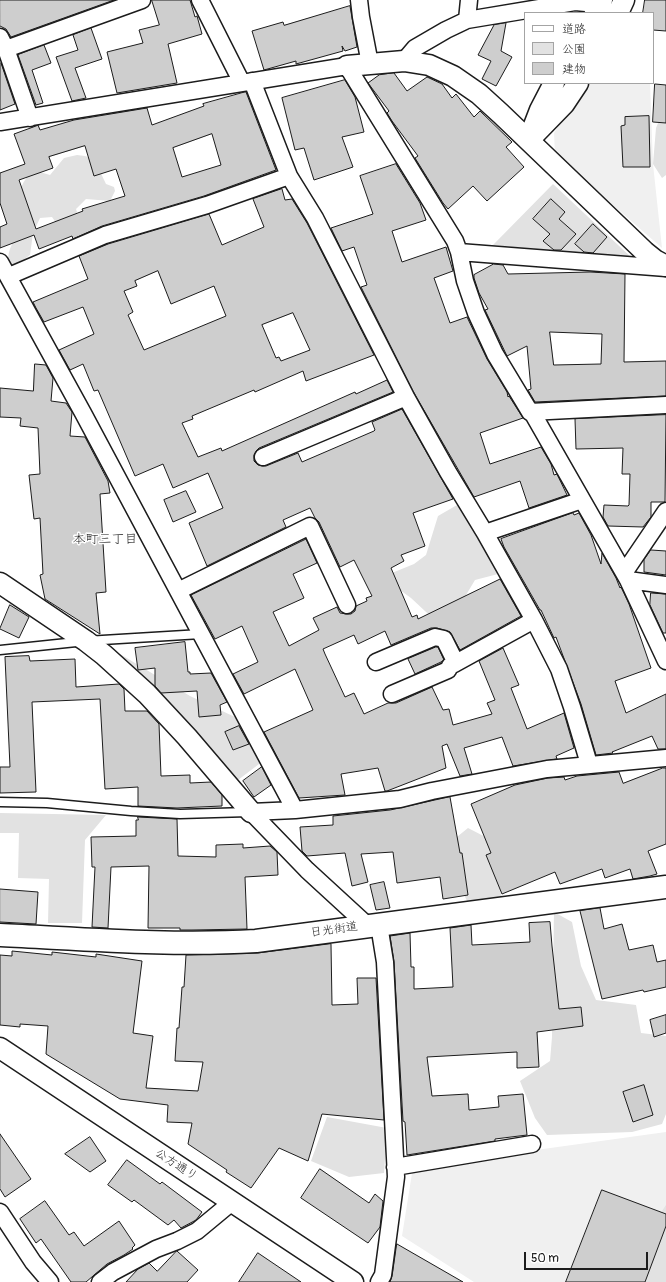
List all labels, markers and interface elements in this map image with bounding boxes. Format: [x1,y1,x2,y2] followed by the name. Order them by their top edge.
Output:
[524,12,654,84] legend
[562,22,586,37] text: 道路
[562,42,586,57] text: 公園
[562,62,586,77] text: 建物
[73,532,137,548] district label: 本町三丁目
[309,920,359,940] street label: 日光街道
[152,1146,200,1184] street label: 公方通り
[526,1244,650,1270] scale bar
[531,1251,559,1266] text: 50 m

